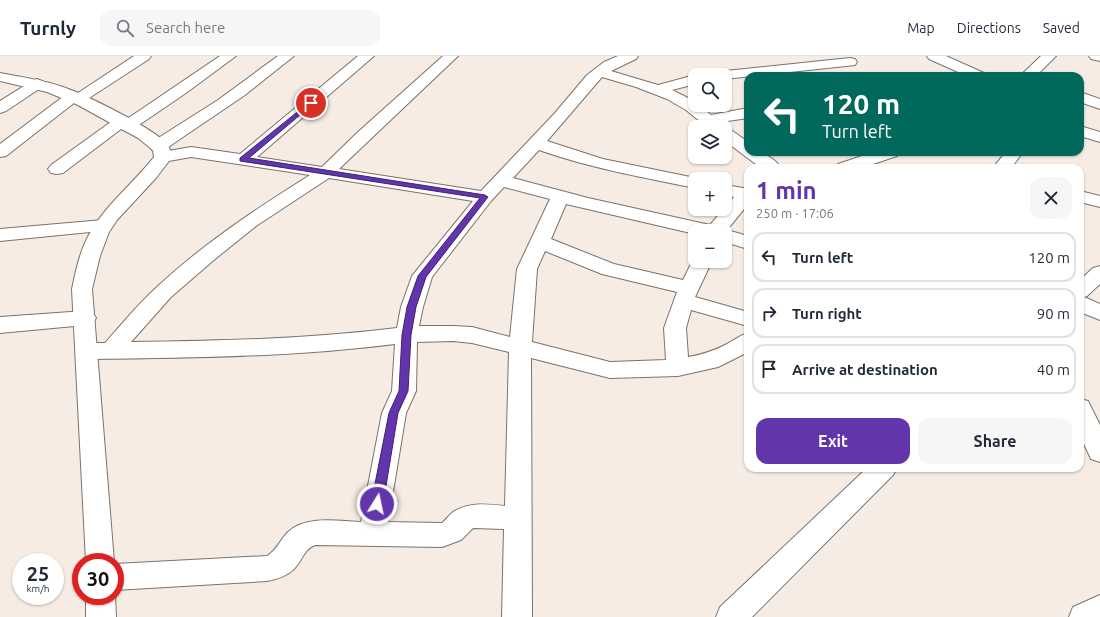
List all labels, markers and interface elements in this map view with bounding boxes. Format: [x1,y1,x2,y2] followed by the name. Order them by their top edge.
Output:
[100,10,380,46] search box
[20,17,76,39] text: Turnly
[114,17,136,39] icon: search
[146,19,225,36] text: Search here
[907,20,935,36] text: Map
[957,20,1021,36] text: Directions
[1043,20,1080,36] text: Saved
[688,68,732,268] map controls
[688,68,732,112] button: search
[294,86,328,120] pin
[756,88,808,140] icon: left
[822,88,900,119] text: 120 m
[300,92,322,114] icon: arrive
[688,120,732,164] button: layers
[822,121,892,141] text: Turn left
[688,172,732,216] button: +
[756,177,817,204] text: 1 min
[1030,177,1072,219] button: close
[756,206,834,220] text: 250 m · 17:06
[688,224,732,268] button: −
[758,246,780,268] icon: left
[792,249,853,266] text: Turn left
[1028,249,1070,266] text: 120 m
[758,302,780,324] icon: right
[792,305,862,322] text: Turn right
[1037,305,1070,322] text: 90 m
[758,358,780,380] icon: arrive
[792,361,938,378] text: Arrive at destination
[1037,361,1070,378] text: 40 m
[756,418,910,464] button: Exit
[918,418,1072,464] button: Share
[356,483,398,525] position arrow
[72,553,124,605] speed limit sign: 30
[27,562,49,585] text: 25
[26,583,50,594] text: km/h

